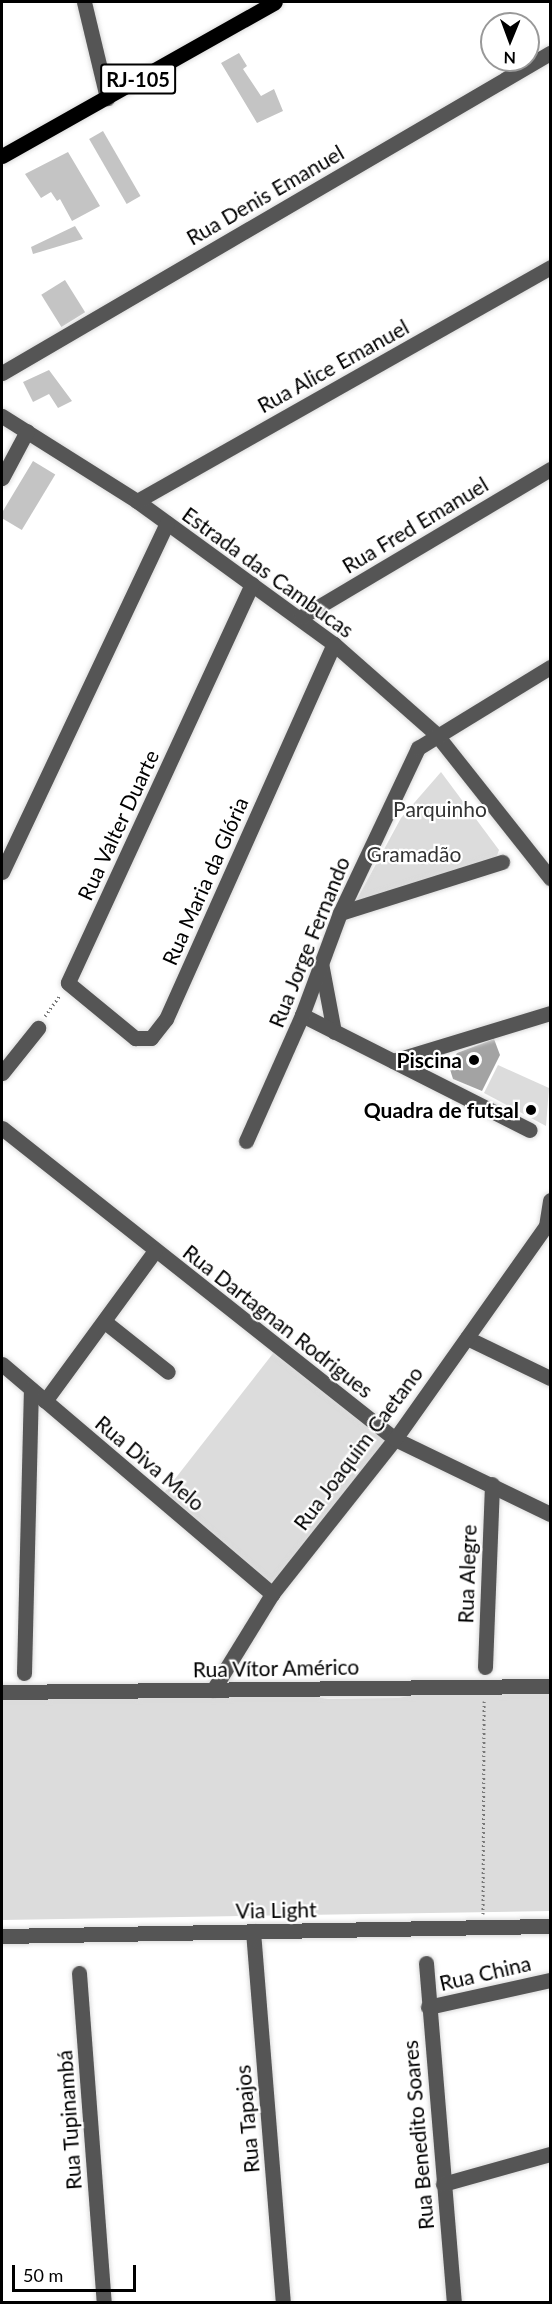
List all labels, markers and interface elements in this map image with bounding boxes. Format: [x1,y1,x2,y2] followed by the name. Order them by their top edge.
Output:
[480,12,540,72] north arrow
[503,49,516,68] text: N
[99,62,177,96] road number: RJ-105
[182,140,348,250] street label: Rua Denis Emanuel
[253,314,413,418] street label: Rua Alice Emanuel
[338,472,492,578] street label: Rua Fred Emanuel
[177,501,359,643] street label: Estrada das Cambucas
[72,745,164,905] street label: Rua Valter Duarte
[157,793,253,969] street label: Rua Maria da Glória
[393,796,487,822] park label: Parquinho
[367,841,461,867] park label: Gramadão
[263,853,355,1031] street label: Rua Jorge Fernando
[397,1047,462,1073] place label: Piscina
[467,1053,481,1067] marker: Piscina
[364,1097,519,1123] place label: Quadra de futsal
[524,1103,538,1117] marker: Quadra de futsal
[178,1239,378,1403] street label: Rua Dartagnan Rodrigues
[288,1361,428,1535] street label: Rua Joaquim Caetano
[90,1410,210,1516] street label: Rua Diva Melo
[453,1524,481,1624] street label: Rua Alegre
[192,1654,360,1682] street label: Rua Vítor Américo
[235,1897,317,1923] street label: Via Light
[437,1950,533,1996] street label: Rua China
[397,2039,439,2231] street label: Rua Benedito Soares
[52,2049,86,2191] street label: Rua Tupinambá
[230,2064,264,2174] street label: Rua Tapajos
[15,2253,140,2291] scale bar
[23,2264,63,2286] text: 50 m

